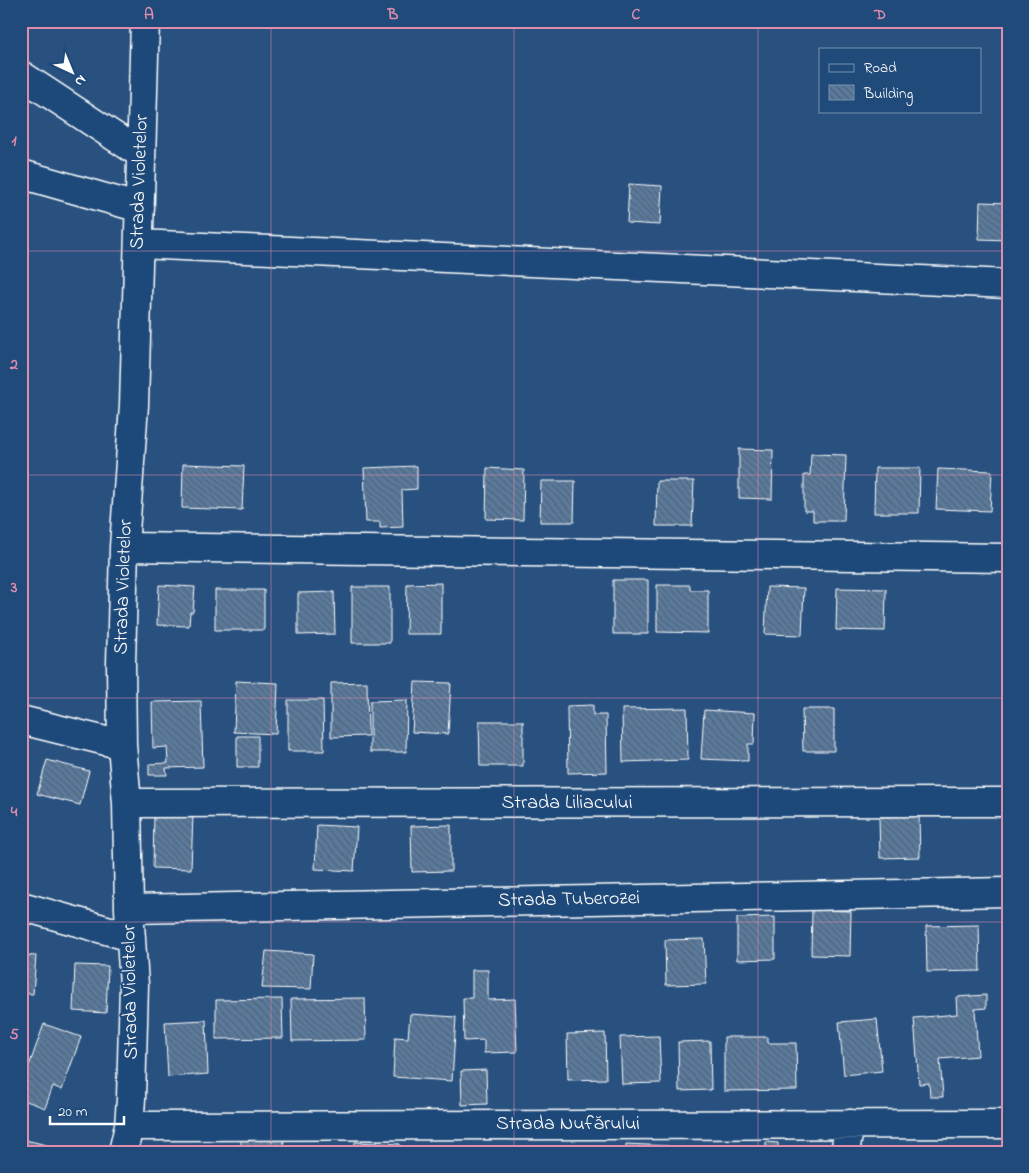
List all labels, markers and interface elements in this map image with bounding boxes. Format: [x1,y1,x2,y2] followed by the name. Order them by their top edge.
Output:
[144,3,154,27] text: A
[387,3,399,27] text: B
[632,3,641,27] text: C
[873,3,886,27] text: D
[48,48,98,98] north arrow
[819,48,982,112] legend
[864,57,897,79] text: Road
[69,69,91,91] text: N
[863,83,913,106] text: Building
[123,113,157,250] street label: Strada Violetelor
[11,129,17,153] text: 1
[9,353,18,377] text: 2
[107,518,141,655] street label: Strada Violetelor
[10,576,18,600] text: 3
[502,789,632,818] street label: Strada Liliacului
[10,800,18,824] text: 4
[498,884,640,916] street label: Strada Tuberozei
[115,923,147,1060] street label: Strada Violetelor
[9,1023,19,1047] text: 5
[50,1093,124,1125] scale bar
[58,1101,88,1123] text: 20 m
[496,1110,640,1139] street label: Strada Nufărului

